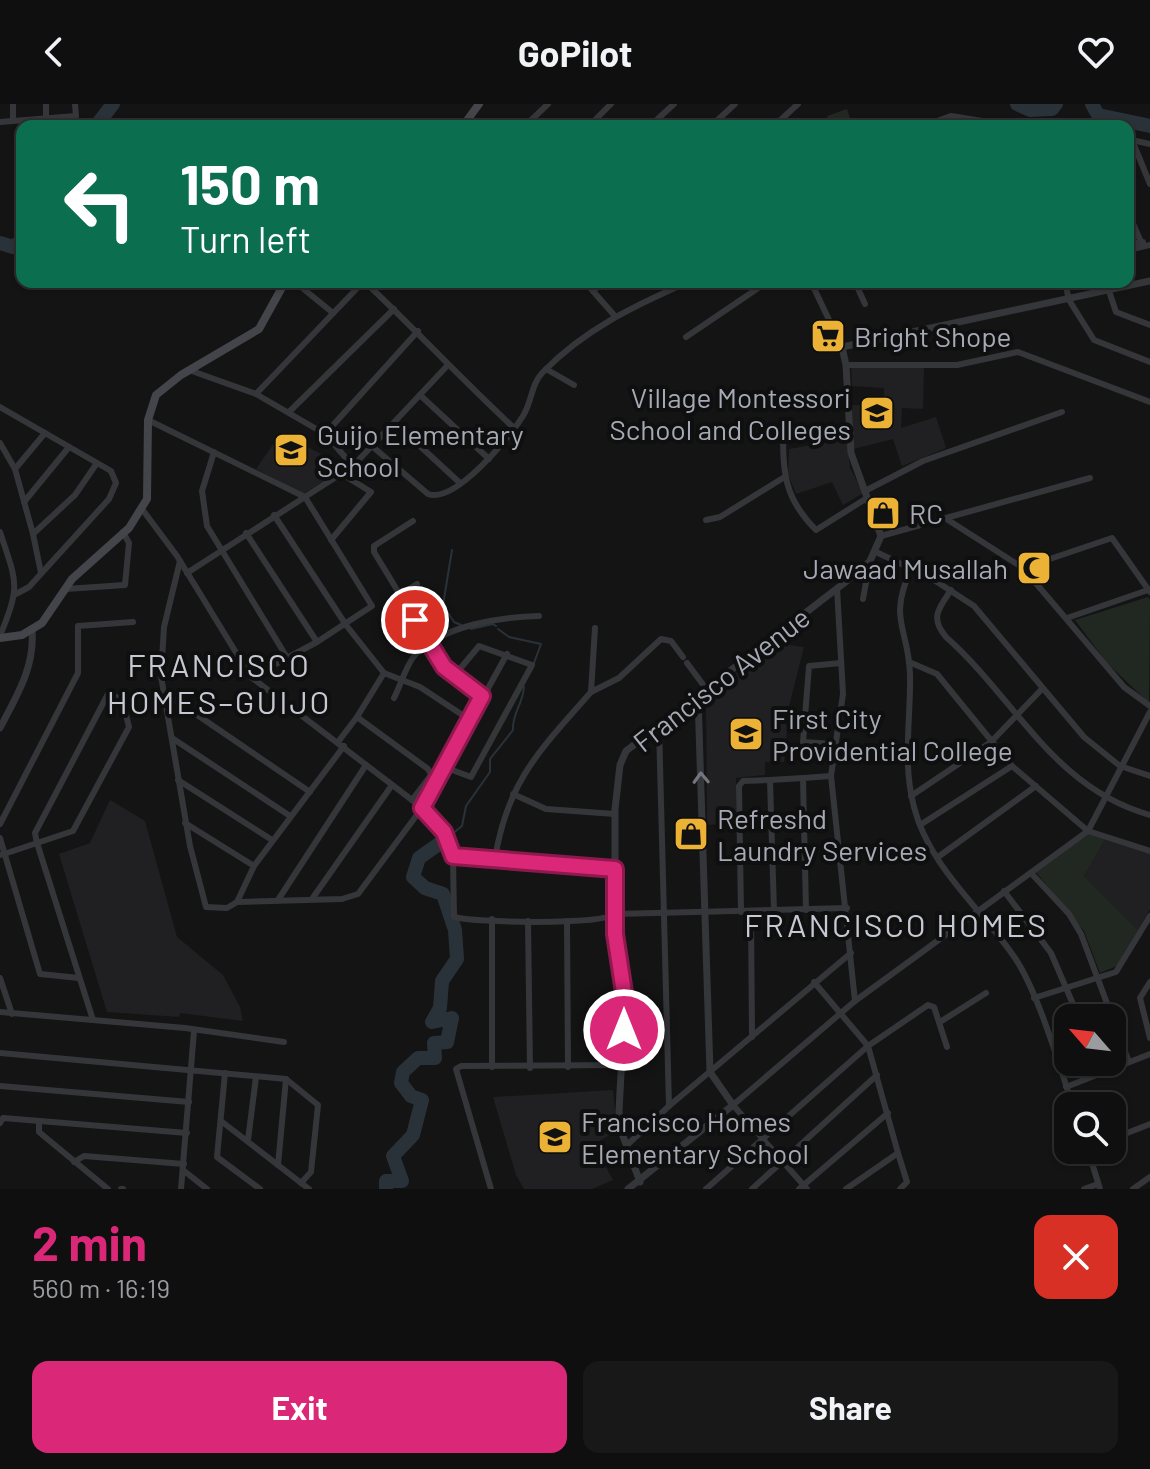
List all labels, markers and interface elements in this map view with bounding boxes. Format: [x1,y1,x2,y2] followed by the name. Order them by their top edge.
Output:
[32,30,76,74] icon: back
[1074,30,1118,74] icon: heart
[518,31,632,74] text: GoPilot
[180,149,320,216] text: 150 m
[48,152,152,256] icon: left
[180,217,311,260] text: Turn left
[809,317,847,355] supermarket icon: Bright Shope
[854,319,1011,353] place label: Bright Shope
[609,380,851,446] place label: Village Montessori School and Colleges
[858,394,896,432] school or university icon: Village Montessori School and Colleges
[317,417,524,483] place label: Guijo Elementary School
[272,431,310,469] school or university icon: Guijo Elementary School
[864,494,902,532] shop icon: RC
[909,496,943,530] place label: RC
[1015,549,1053,587] mosque icon: Jawaad Musallah
[803,551,1008,585] place label: Jawaad Musallah
[381,586,449,654] pin
[393,598,437,642] icon: arrive
[626,600,816,758] street label: Francisco Avenue
[107,645,331,720] district label: FRANCISCO HOMES–GUIJO
[772,701,1013,767] place label: First City Providential College
[727,715,765,753] school or university icon: First City Providential College
[692,771,709,784] one-way arrow
[717,801,927,867] place label: Refreshd Laundry Services
[672,815,710,853] shop icon: Refreshd Laundry Services
[744,905,1048,943] district label: FRANCISCO HOMES
[582,988,666,1072] position arrow
[1054,1004,1126,1076] north arrow
[1054,1004,1126,1164] map controls
[1054,1092,1126,1164] button: search
[581,1104,809,1170] place label: Francisco Homes Elementary School
[536,1118,574,1156] school or university icon: Francisco Homes Elementary School
[32,1213,147,1271] text: 2 min
[1034,1215,1118,1299] button: close
[32,1272,170,1303] text: 560 m · 16:19
[32,1361,567,1453] button: Exit
[583,1361,1118,1453] button: Share

